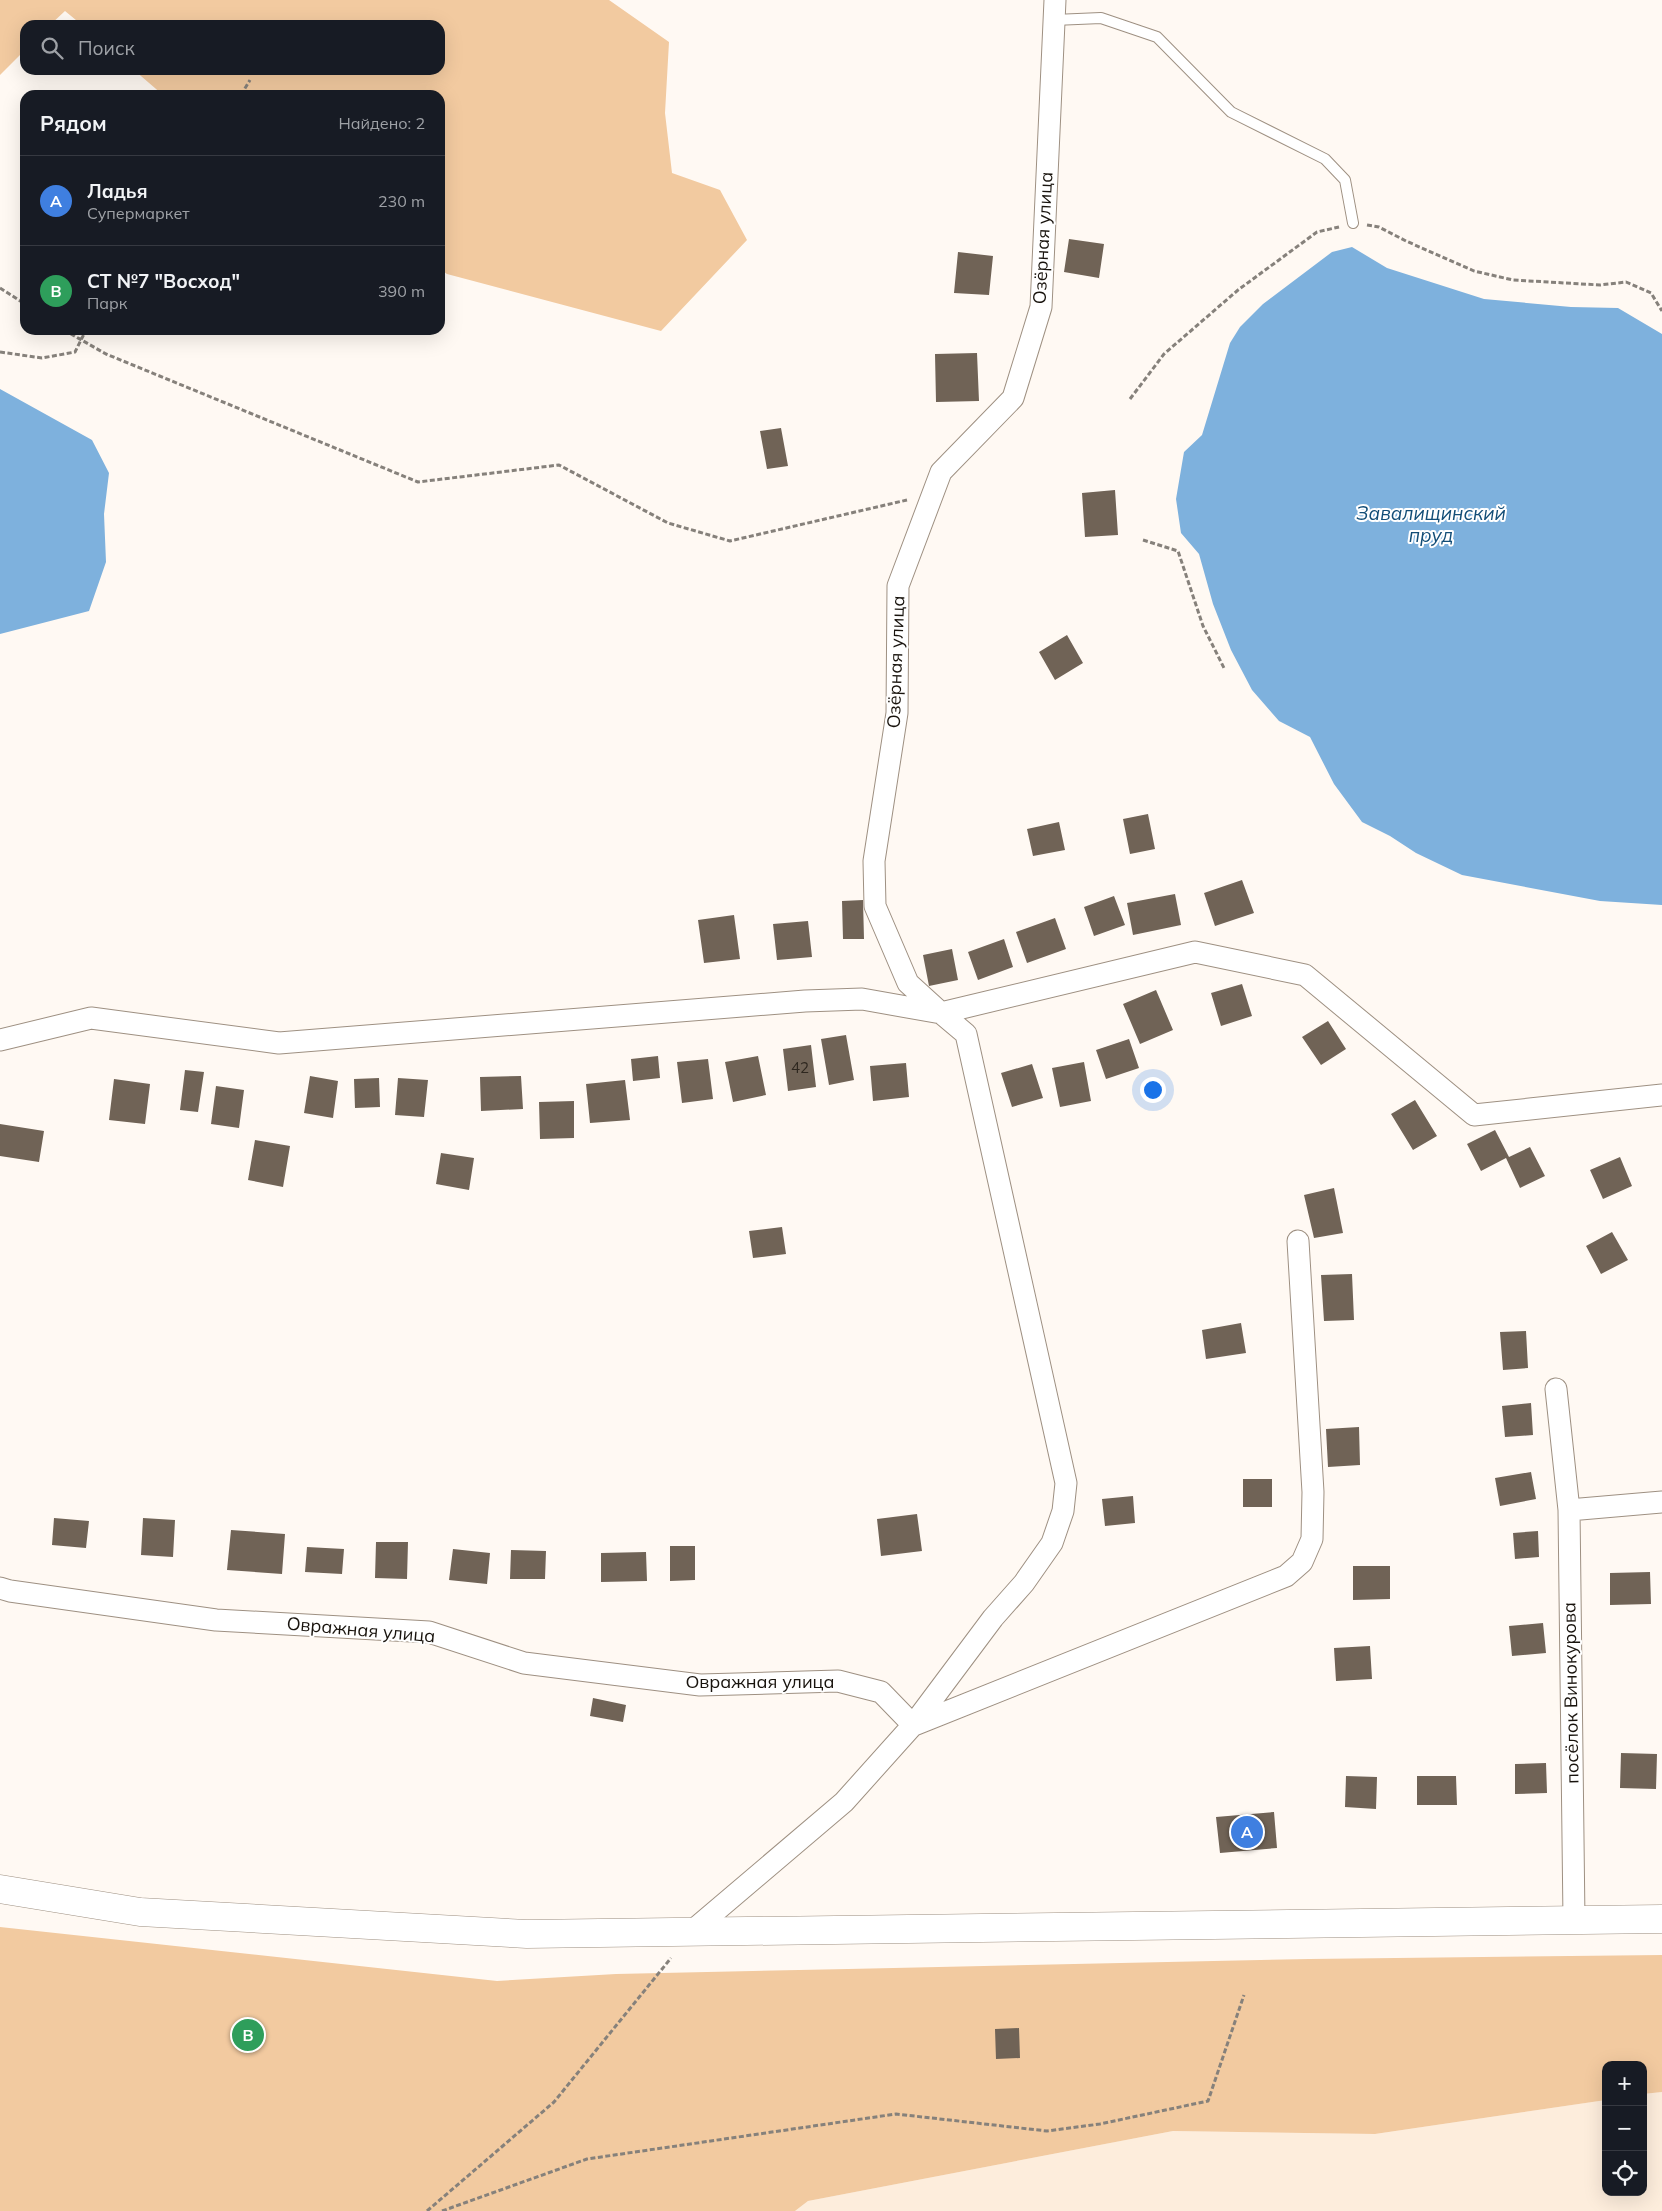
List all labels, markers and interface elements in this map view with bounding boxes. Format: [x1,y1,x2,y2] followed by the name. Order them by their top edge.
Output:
[20,20,445,75] search box
[38,34,66,62] icon: search
[78,36,135,60] text: Поиск
[40,110,107,136] text: Рядом
[339,113,425,133] text: Найдено: 2
[1028,171,1057,305] street label: Озёрная улица
[87,179,147,203] text: Ладья
[50,191,62,211] text: A
[378,191,425,211] text: 230 m
[87,203,190,223] text: Супермаркет
[87,269,240,293] text: СТ №7 "Восход"
[50,281,62,301] text: B
[378,281,425,301] text: 390 m
[87,293,127,313] text: Парк
[1356,501,1506,547] water label: Завалищинский пруд
[882,595,909,729] street label: Озёрная улица
[791,1058,809,1077] house number: 42
[1140,1077,1166,1103] your location
[1557,1602,1584,1784] street label: посёлок Винокурова
[286,1612,436,1647] street label: Овражная улица
[685,1670,835,1693] street label: Овражная улица
[1231,1813,1263,1851] pin: A
[232,2016,264,2054] pin: B
[1602,2061,1647,2196] map controls
[1602,2061,1647,2106] button: +
[1602,2106,1647,2151] button: −
[1602,2151,1647,2196] button: locate

